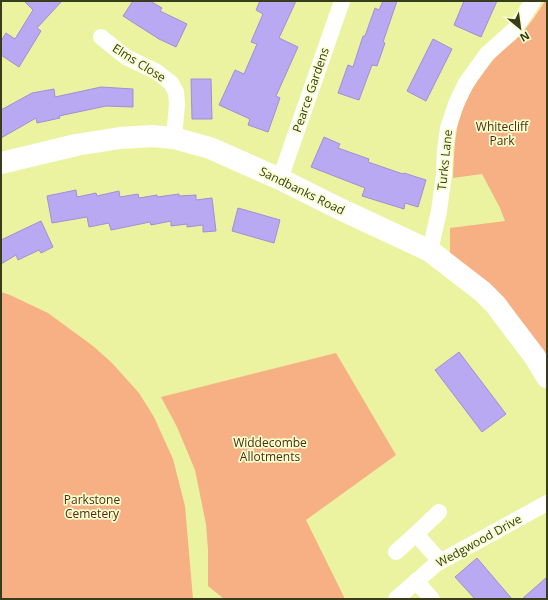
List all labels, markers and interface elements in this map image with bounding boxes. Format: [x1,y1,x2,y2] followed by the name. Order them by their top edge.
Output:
[500,8,540,48] north arrow
[518,28,533,46] text: N
[109,39,169,86] street label: Elms Close
[288,45,333,134] street label: Pearce Gardens
[476,118,529,149] park label: Whitecliff Park
[433,128,456,191] street label: Turks Lane
[257,163,348,219] street label: Sandbanks Road
[233,434,307,465] park label: Widdecombe Allotments
[64,491,120,522] park label: Parkstone Cemetery
[433,510,525,571] street label: Wedgwood Drive

